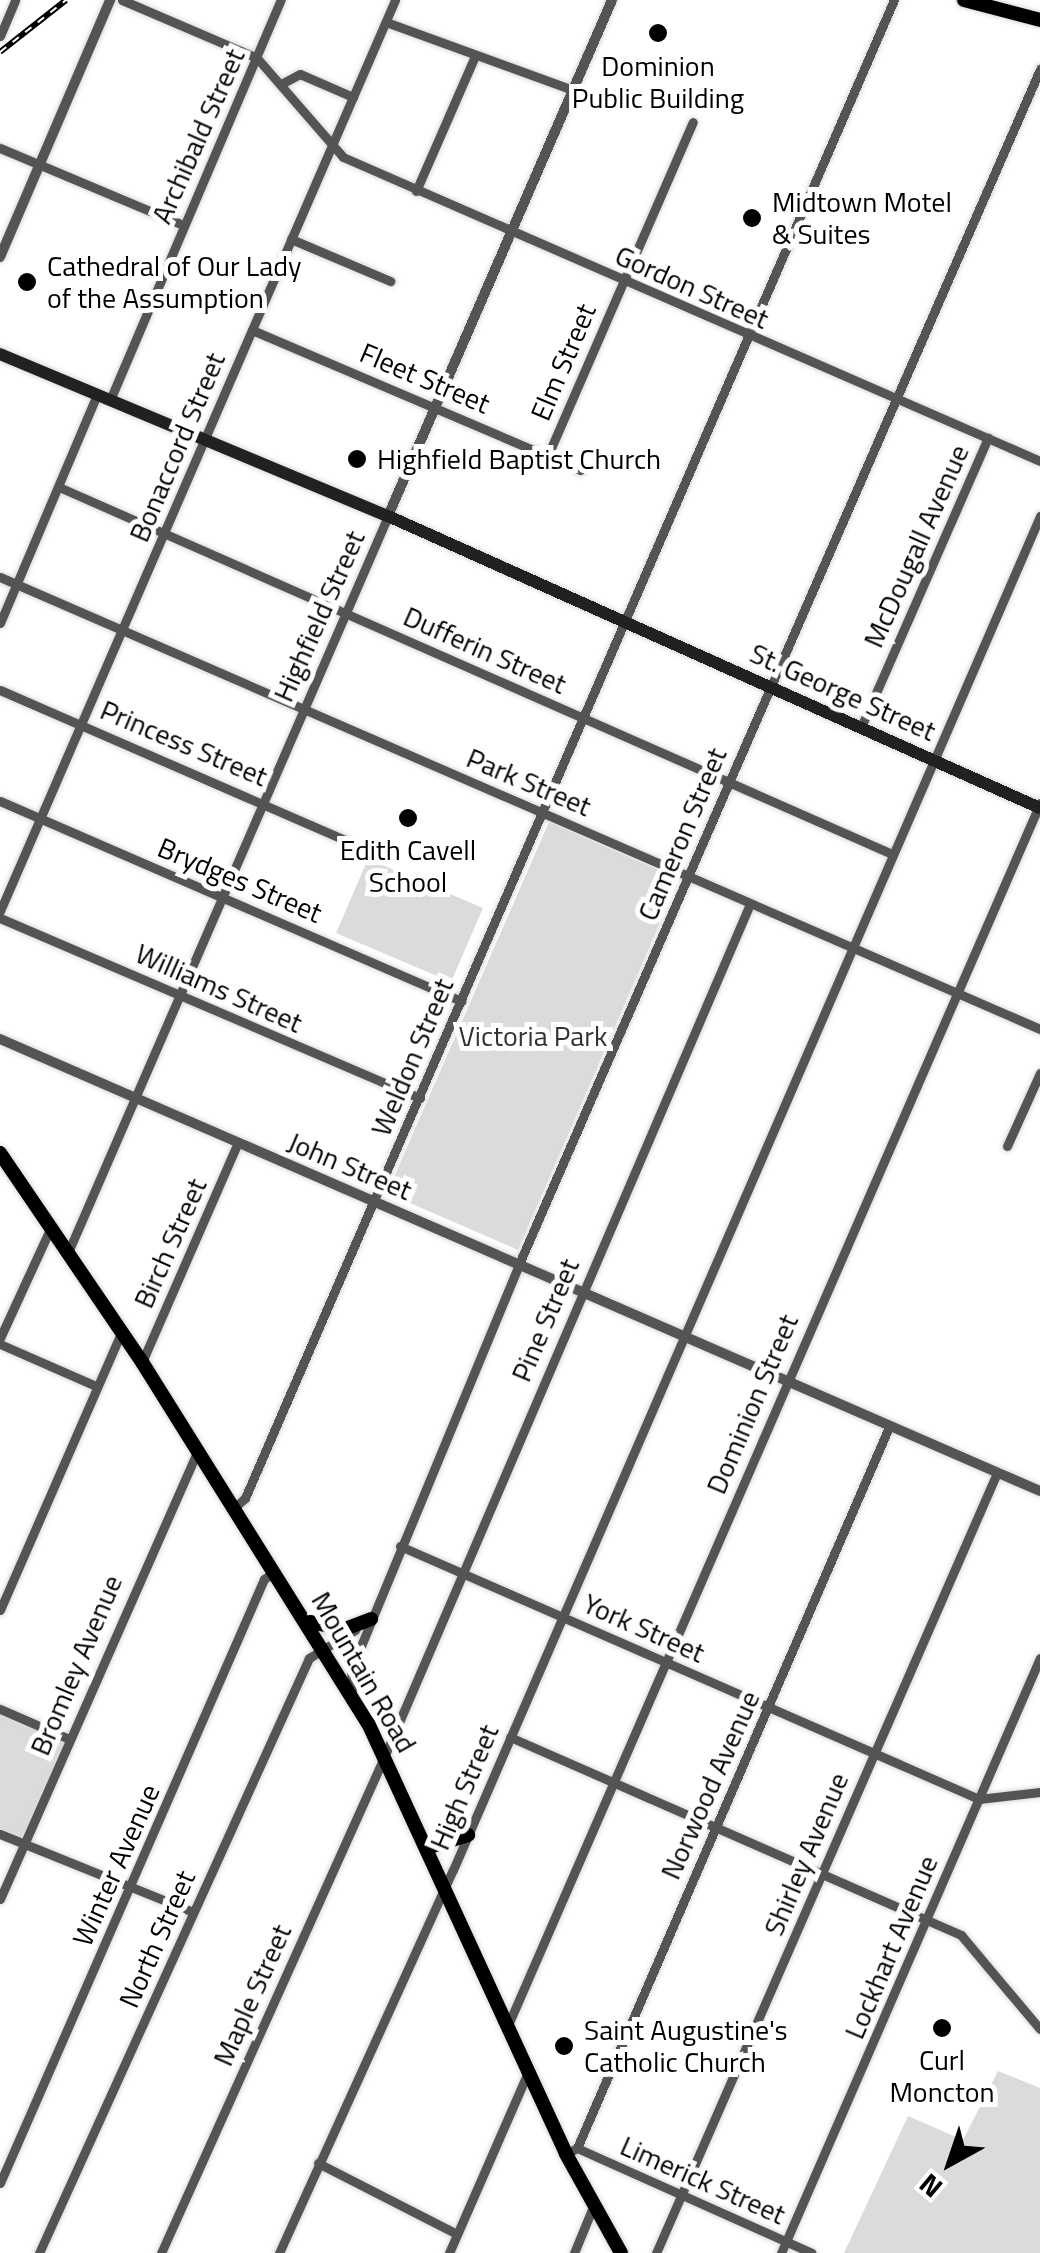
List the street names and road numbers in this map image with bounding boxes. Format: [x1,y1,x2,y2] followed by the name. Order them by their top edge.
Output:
[144,43,252,229] street label: Archibald Street
[610,238,774,336] street label: Gordon Street
[523,299,603,425] street label: Elm Street
[355,336,495,420] street label: Fleet Street
[122,347,232,547] street label: Bonaccord Street
[856,439,976,653] street label: McDougall Avenue
[266,525,372,707] street label: Highfield Street
[398,599,572,701] street label: Dufferin Street
[745,636,941,748] street label: St. George Street
[95,693,273,793] street label: Princess Street
[462,741,596,823] street label: Park Street
[631,743,733,925] street label: Cameron Street
[153,830,327,930] street label: Brydges Street
[130,936,308,1040] street label: Williams Street
[364,973,460,1141] street label: Weldon Street
[283,1125,417,1207] street label: John Street
[127,1173,213,1313] street label: Birch Street
[504,1253,586,1387] street label: Pine Street
[699,1309,805,1499] street label: Dominion Street
[23,1570,129,1760] street label: Bromley Avenue
[305,1586,423,1758] street label: Mountain Road
[578,1586,710,1670] street label: York Street
[653,1686,767,1884] street label: Norwood Avenue
[423,1719,505,1855] street label: High Street
[757,1768,855,1940] street label: Shirley Avenue
[65,1779,167,1951] street label: Winter Avenue
[837,1850,945,2044] street label: Lockhart Avenue
[112,1865,202,2013] street label: North Street
[206,1919,298,2071] street label: Maple Street
[615,2129,791,2231] street label: Limerick Street

